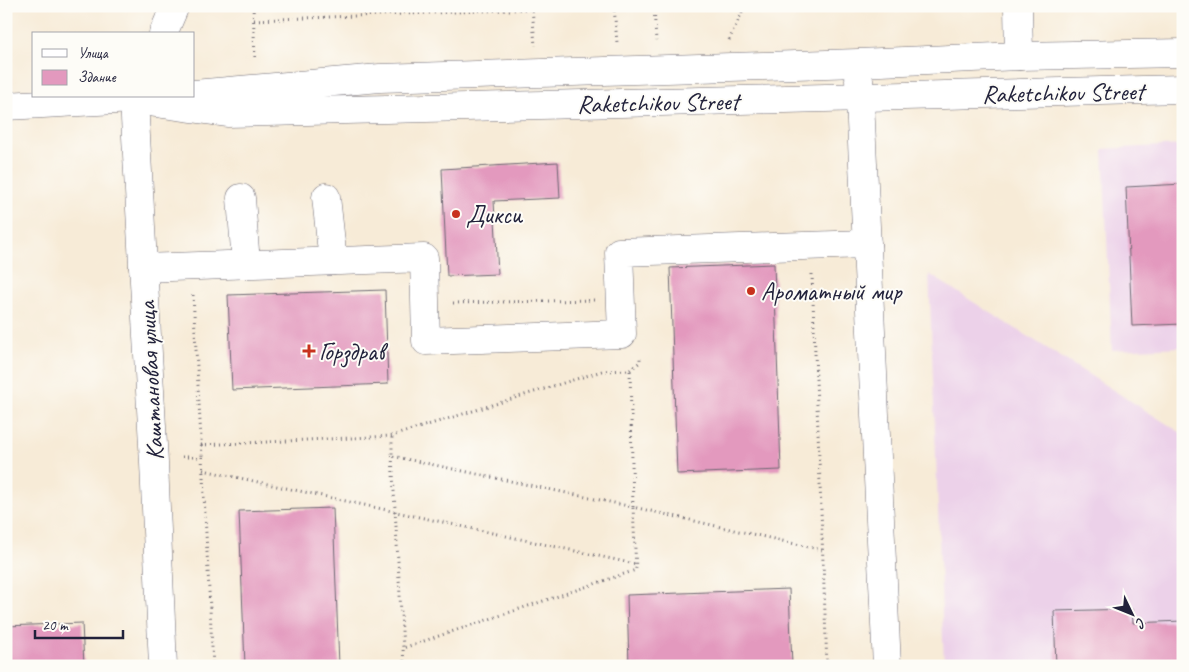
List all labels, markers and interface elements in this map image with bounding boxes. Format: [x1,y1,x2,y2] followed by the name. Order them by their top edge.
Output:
[32,32,195,98] legend
[78,44,109,63] text: Улица
[78,68,117,87] text: Здание
[982,76,1148,110] street label: Raketchikov Street
[577,86,743,120] street label: Raketchikov Street
[466,199,524,231] place label: Дикси
[450,208,462,220] marker: Дикси
[761,276,903,308] place label: Ароматный мир
[745,285,757,297] marker: Ароматный мир
[131,299,171,461] street label: Каштановая улица
[319,336,389,368] place label: Горздрав
[303,345,315,357] marker: Горздрав
[1106,590,1156,640] north arrow
[35,607,122,639] scale bar
[1131,614,1150,632] text: С
[42,616,69,635] text: 20 m

